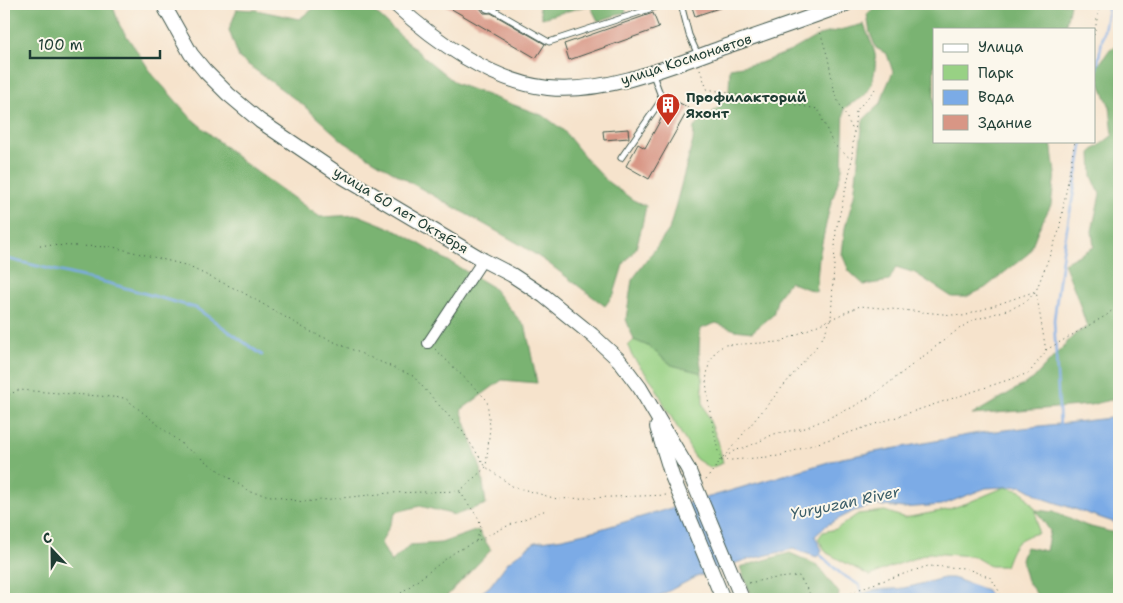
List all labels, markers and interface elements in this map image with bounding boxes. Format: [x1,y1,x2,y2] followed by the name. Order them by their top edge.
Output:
[30,28,160,60] scale bar
[933,28,1096,142] legend
[618,29,754,89] street label: улица Космонавтов
[38,35,83,55] text: 100 m
[978,37,1024,57] text: Улица
[978,63,1014,83] text: Парк
[978,87,1015,107] text: Вода
[686,88,807,122] place label: Профилакторий Яхонт
[655,92,681,126] building icon: Профилакторий Яхонт
[978,113,1032,133] text: Здание
[330,163,472,257] street label: улица 60 лет Октября
[788,481,902,524] water label: Yuryuzan River
[28,526,78,576] north arrow
[40,528,54,548] text: С

